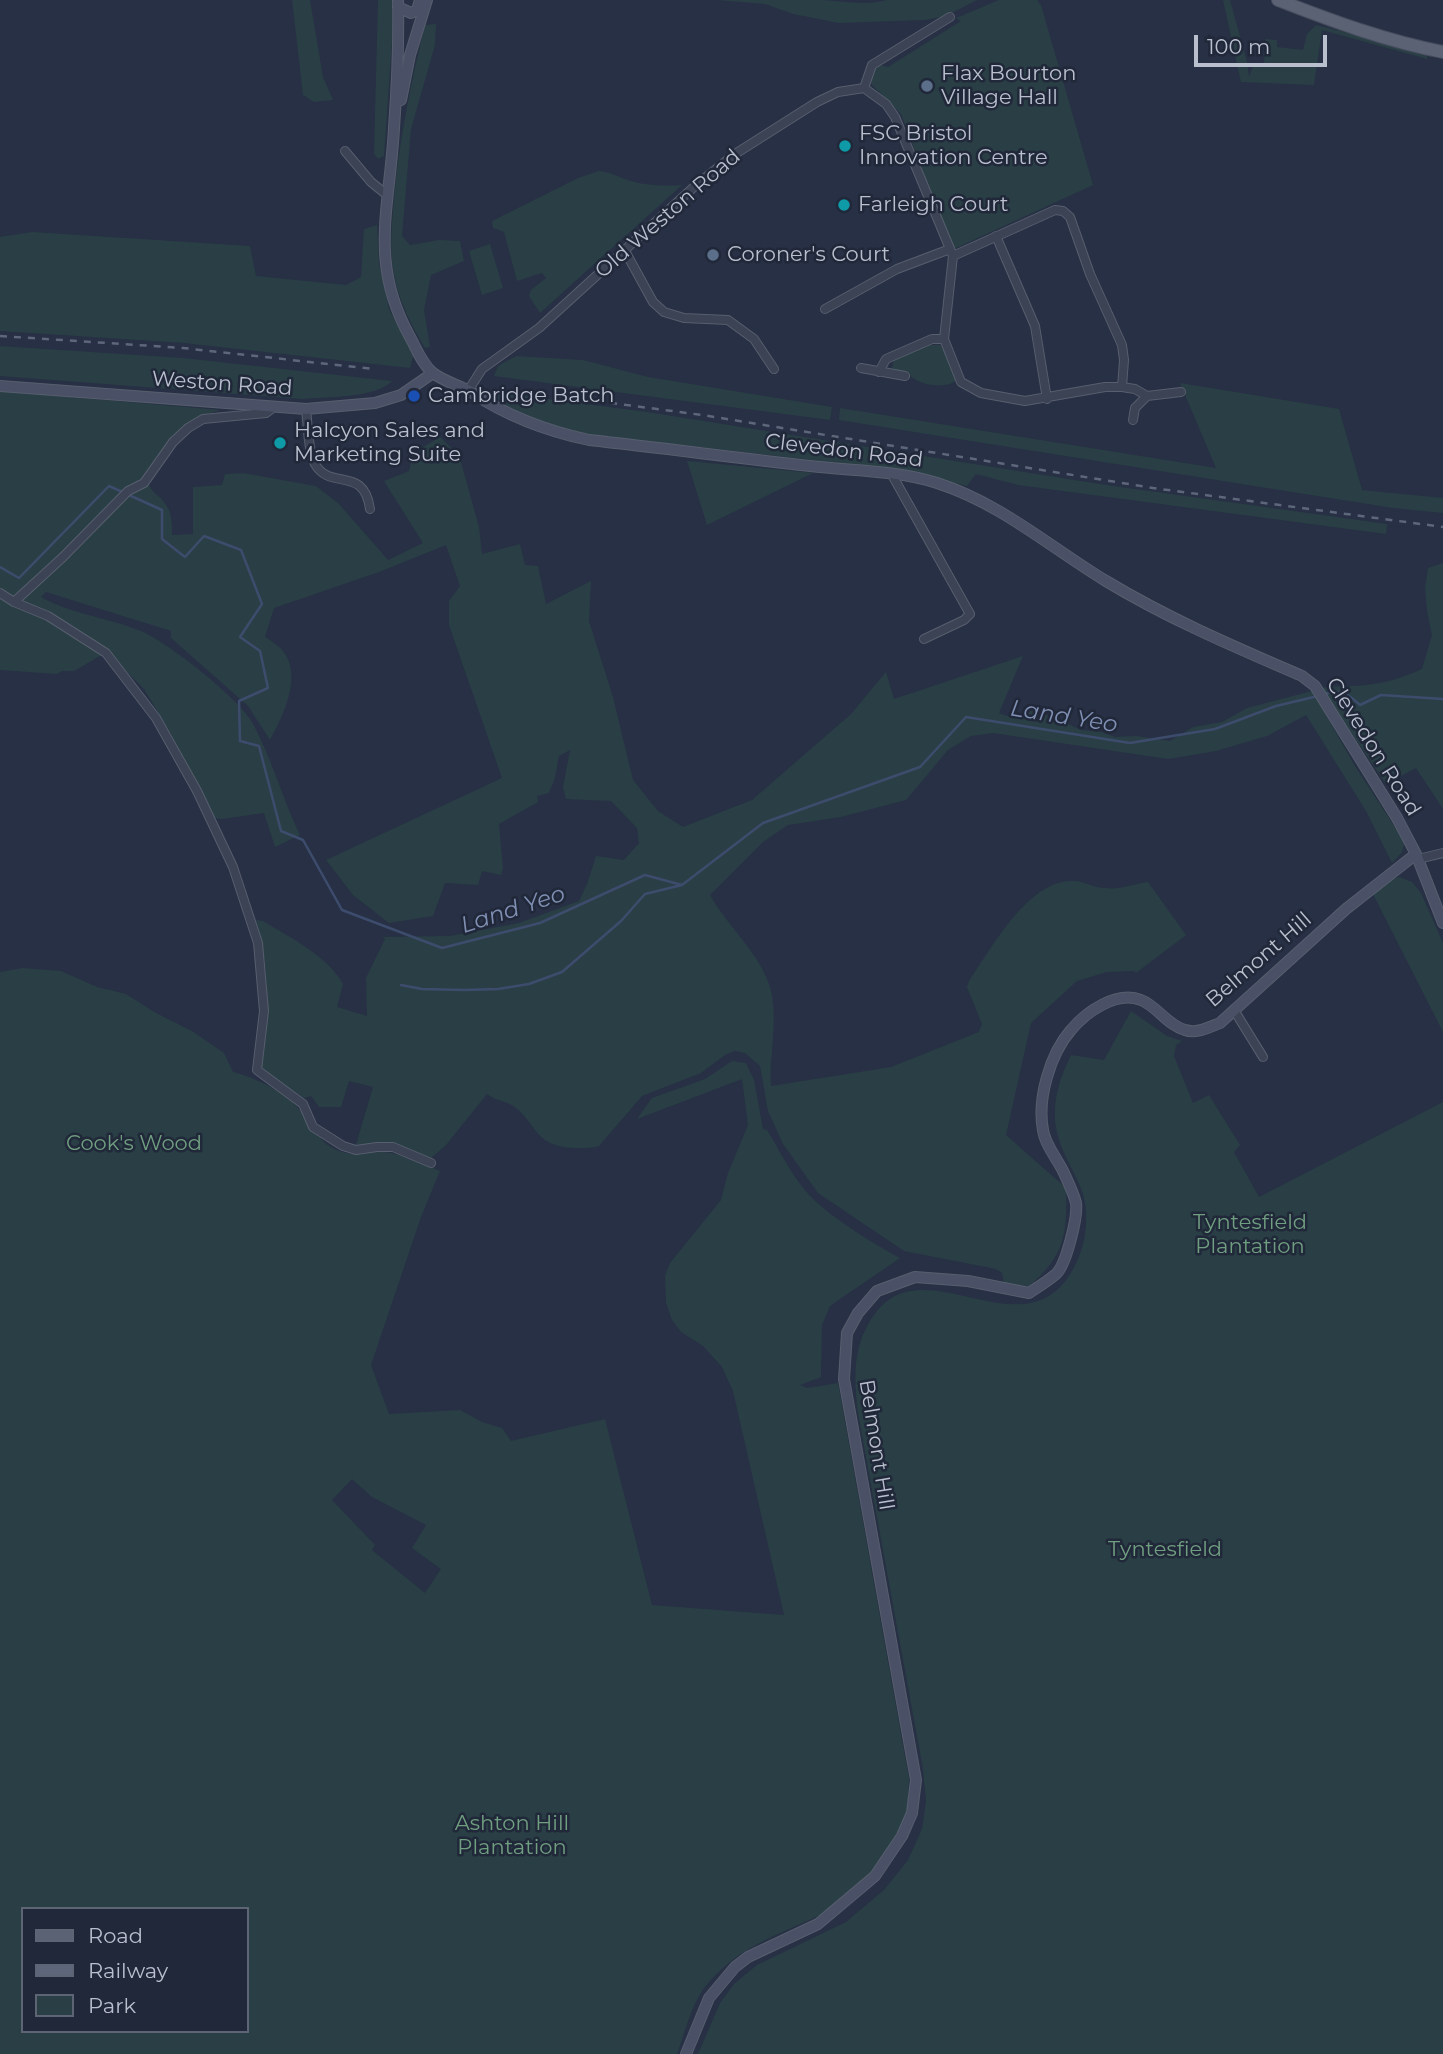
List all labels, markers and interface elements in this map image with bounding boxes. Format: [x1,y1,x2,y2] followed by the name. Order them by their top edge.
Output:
[1198,21,1331,65] scale bar
[1207,34,1270,59] text: 100 m
[941,61,1076,111] place label: Flax Bourton Village Hall
[919,78,935,94] marker: Flax Bourton Village Hall
[859,121,1048,171] place label: FSC Bristol Innovation Centre
[837,138,853,154] marker: FSC Bristol Innovation Centre
[590,144,746,284] street label: Old Weston Road
[858,192,1009,218] place label: Farleigh Court
[836,197,852,213] marker: Farleigh Court
[727,242,890,268] place label: Coroner's Court
[705,247,721,263] marker: Coroner's Court
[151,367,293,401] street label: Weston Road
[428,383,615,409] place label: Cambridge Batch
[406,388,422,404] marker: Cambridge Batch
[294,418,485,468] place label: Halcyon Sales and Marketing Suite
[764,429,924,473] street label: Clevedon Road
[272,435,288,451] marker: Halcyon Sales and Marketing Suite
[1320,673,1426,821] street label: Clevedon Road
[1008,695,1120,739] water label: Land Yeo
[457,880,569,940] water label: Land Yeo
[1201,907,1317,1013] street label: Belmont Hill
[66,1131,202,1157] park label: Cook's Wood
[1193,1210,1307,1260] park label: Tyntesfield Plantation
[853,1378,899,1512] street label: Belmont Hill
[1108,1537,1222,1563] park label: Tyntesfield
[455,1811,569,1861] park label: Ashton Hill Plantation
[21,1907,248,2033] legend
[88,1923,143,1948] text: Road
[88,1958,168,1983] text: Railway
[88,1993,136,2018] text: Park

